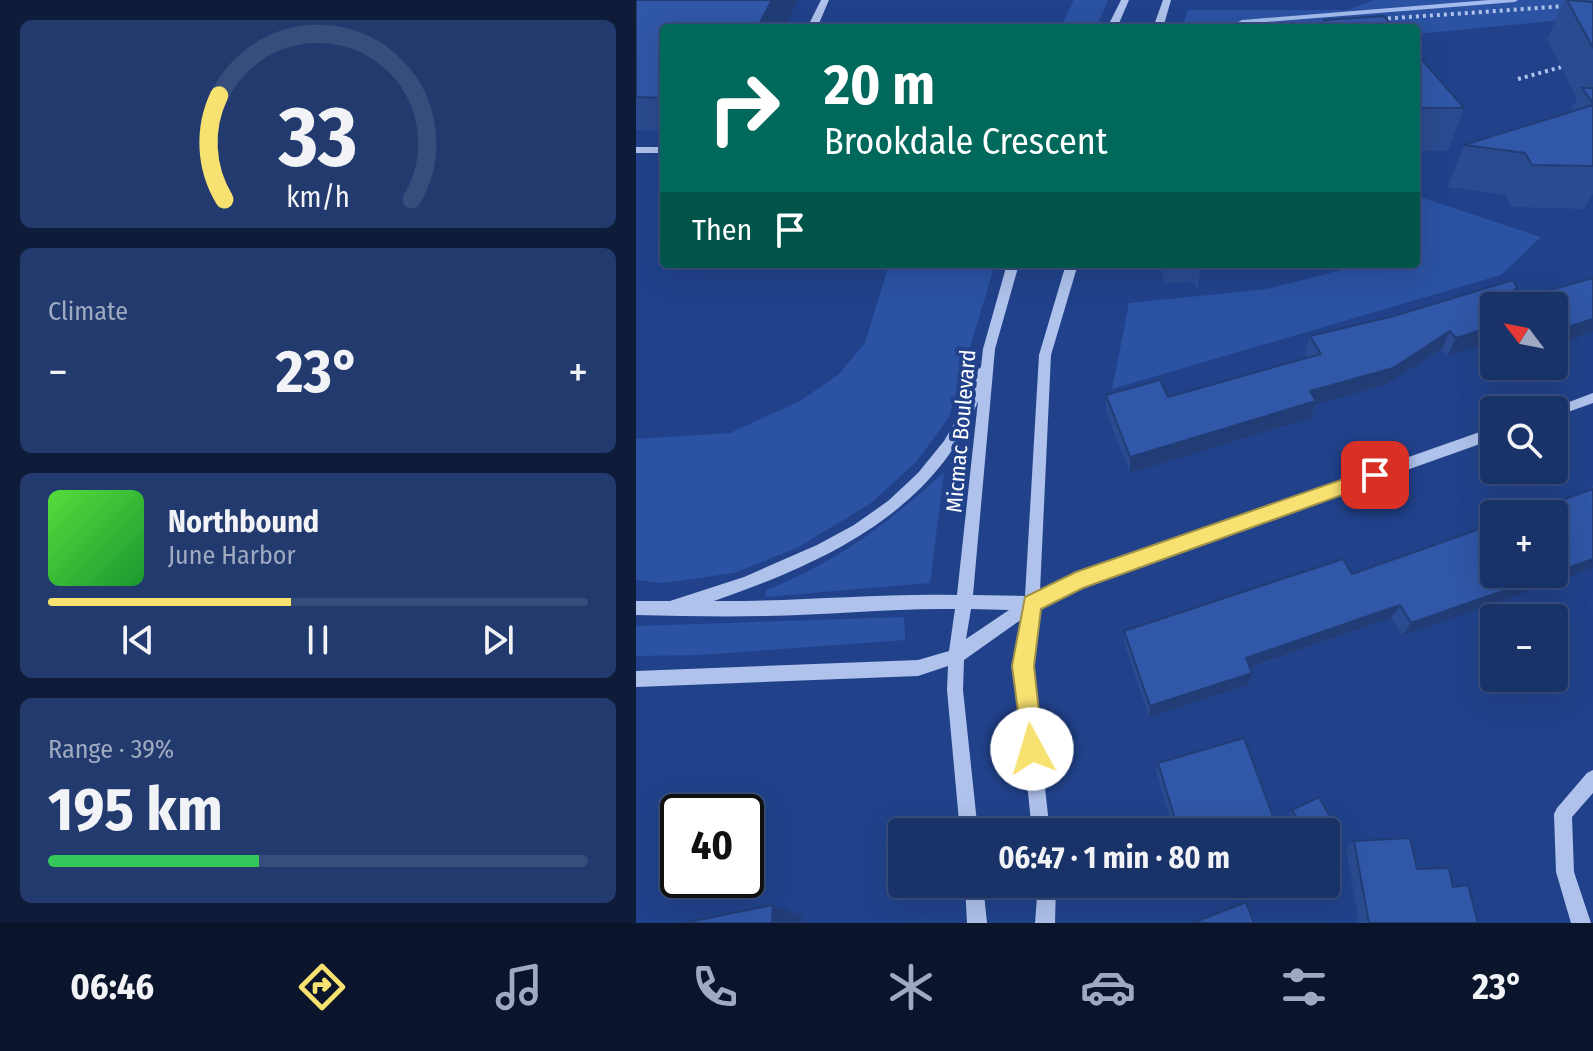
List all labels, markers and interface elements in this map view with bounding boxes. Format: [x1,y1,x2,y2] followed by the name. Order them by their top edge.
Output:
[824,52,935,119] text: 20 m
[692,56,796,160] icon: right
[278,88,357,188] text: 33
[824,120,1107,164] text: Brookdale Crescent
[286,180,350,215] text: km/h
[768,208,812,252] icon: arrive
[692,212,752,248] text: Then
[1480,292,1568,380] north arrow
[1480,292,1568,692] map controls
[48,296,128,327] text: Climate
[276,336,360,408] text: 23°
[48,346,68,399] text: −
[568,346,588,399] text: +
[940,348,982,514] street label: Micmac Boulevard
[1480,396,1568,484] button: search
[1341,441,1409,509] pin
[1353,453,1397,497] icon: arrive
[1480,500,1568,588] button: +
[168,504,319,540] text: Northbound
[168,540,296,571] text: June Harbor
[1480,604,1568,692] button: −
[116,618,160,662] icon: previous
[296,618,340,662] icon: pause
[476,618,520,662] icon: next
[990,707,1074,791] position arrow
[48,734,174,765] text: Range · 39%
[48,774,223,846] text: 195 km
[660,794,764,898] speed limit sign: 40
[998,840,1230,876] text: 06:47 · 1 min · 80 m
[294,959,350,1015] icon: directions
[491,959,547,1015] icon: music
[687,959,743,1015] icon: phone
[883,959,939,1015] icon: climate
[1080,959,1136,1015] icon: car
[1276,959,1332,1015] icon: filters
[70,965,154,1009] text: 06:46
[1472,965,1523,1009] text: 23°

